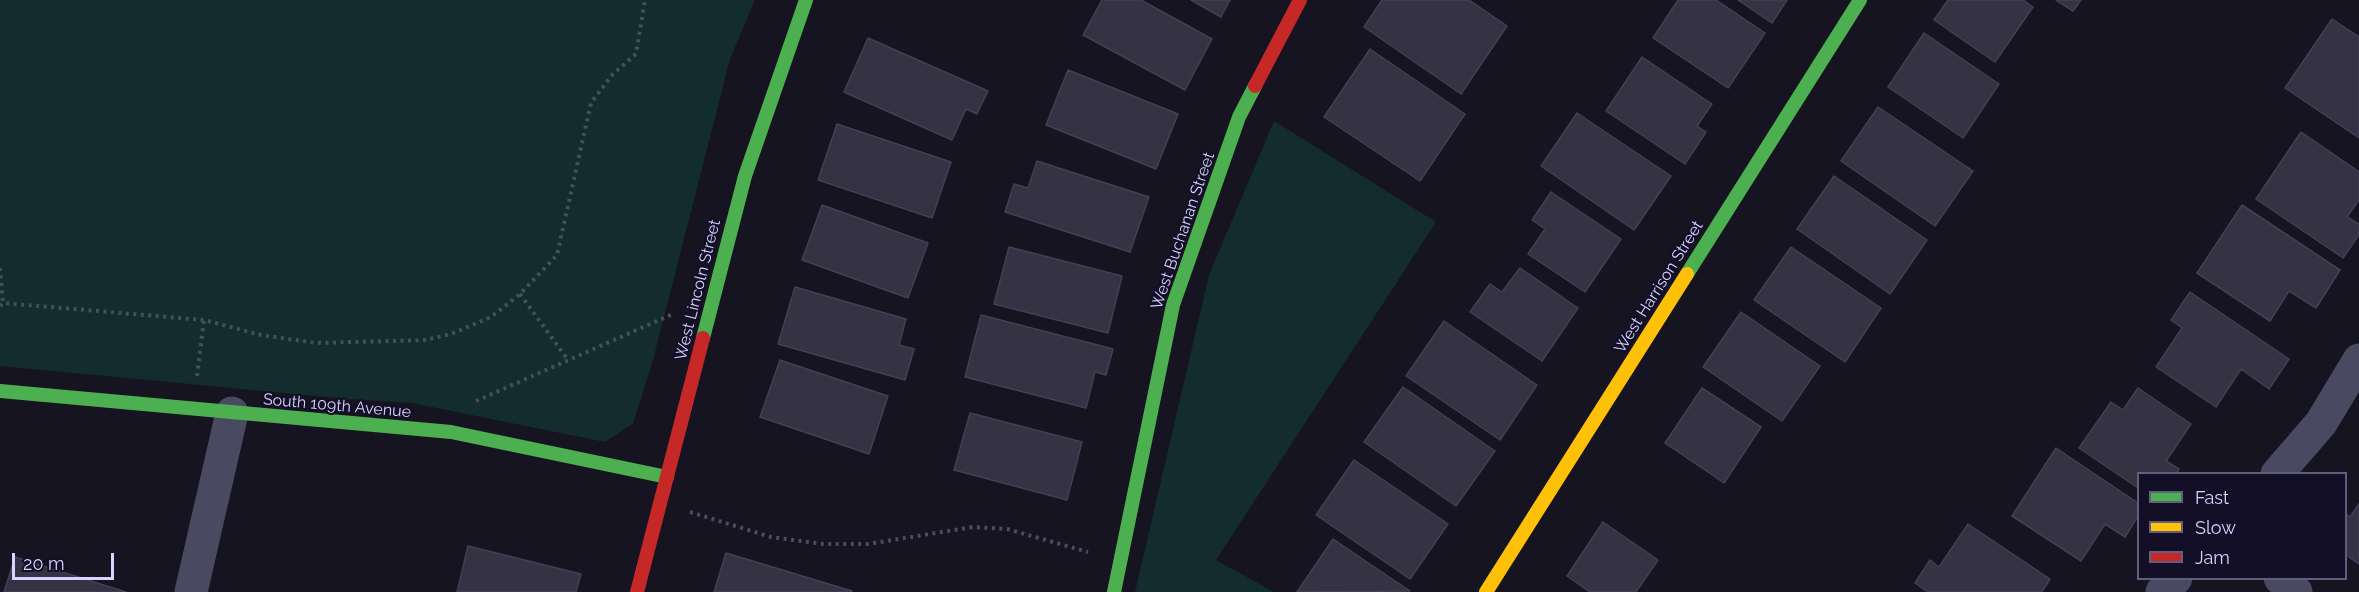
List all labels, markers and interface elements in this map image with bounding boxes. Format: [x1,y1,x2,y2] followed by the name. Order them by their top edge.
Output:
[1147,150,1219,312] street label: West Buchanan Street
[671,217,725,363] street label: West Lincoln Street
[1610,217,1708,357] street label: West Harrison Street
[262,390,412,422] street label: South 109th Avenue
[2137,472,2347,580] legend
[2195,487,2229,508] text: Fast
[2195,517,2236,538] text: Slow
[15,541,117,579] scale bar
[2195,547,2230,568] text: Jam
[23,553,65,574] text: 20 m

